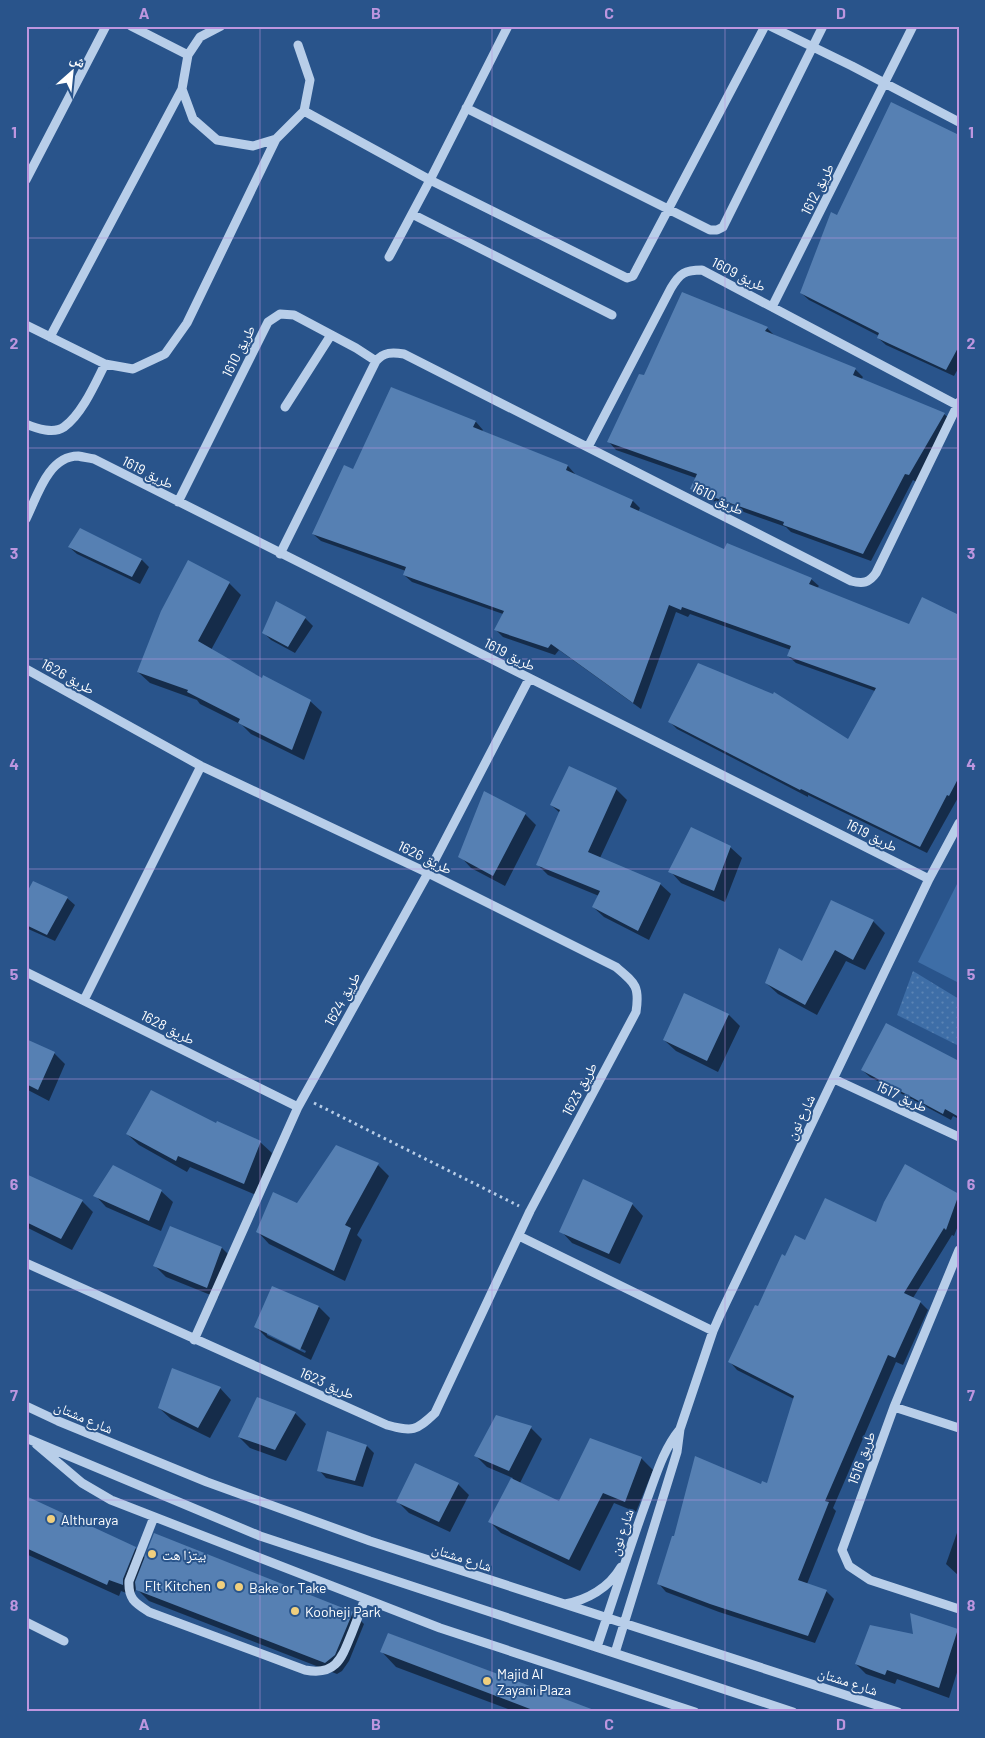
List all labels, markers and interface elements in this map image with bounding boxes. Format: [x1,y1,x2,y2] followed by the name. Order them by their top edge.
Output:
[139,3,150,22] text: A
[371,3,381,22] text: B
[604,3,614,22] text: C
[836,3,846,22] text: D
[48,48,98,98] north arrow
[67,49,89,72] text: ش
[11,122,17,141] text: 1
[968,122,974,141] text: 1
[797,160,839,219] street label: طريق 1612
[708,253,769,297] street label: طريق 1609
[218,322,260,381] street label: طريق 1610
[10,333,19,352] text: 2
[967,333,976,352] text: 2
[118,452,177,494] street label: طريق 1619
[688,478,747,520] street label: طريق 1610
[10,543,18,562] text: 3
[967,543,975,562] text: 3
[480,634,539,676] street label: طريق 1619
[37,654,98,699] street label: طريق 1626
[9,754,19,773] text: 4
[966,754,976,773] text: 4
[842,815,901,857] street label: طريق 1619
[394,837,455,879] street label: طريق 1626
[10,964,19,983] text: 5
[967,964,976,983] text: 5
[320,969,365,1030] street label: طريق 1624
[137,1006,198,1050] street label: طريق 1628
[558,1059,602,1120] street label: طريق 1623
[873,1077,930,1117] street label: طريق 1517
[782,1092,820,1143] street label: شارع نون
[10,1174,19,1193] text: 6
[967,1174,976,1193] text: 6
[296,1363,357,1404] street label: طريق 1623
[10,1385,18,1404] text: 7
[967,1385,975,1404] text: 7
[51,1397,116,1439] street label: شارع مشتان
[844,1429,880,1488] street label: طريق 1516
[605,1507,639,1558] street label: شارع نون
[61,1511,118,1528] place label: Althuraya
[45,1513,57,1525] marker: Althuraya
[429,1539,494,1577] street label: شارع مشتان
[162,1546,206,1564] place label: بيتزا هت
[146,1548,158,1560] marker: بيتزا هت
[145,1577,211,1594] place label: FIt Kitchen
[215,1579,227,1591] marker: FIt Kitchen
[249,1579,327,1596] place label: Bake or Take
[233,1581,245,1593] marker: Bake or Take
[10,1595,19,1614] text: 8
[967,1595,976,1614] text: 8
[305,1603,381,1620] place label: Kooheji Park
[289,1605,301,1617] marker: Kooheji Park
[815,1663,880,1701] street label: شارع مشتان
[497,1665,571,1698] place label: Majid Al Zayani Plaza
[481,1675,493,1687] marker: Majid Al Zayani Plaza
[139,1714,150,1733] text: A
[371,1714,381,1733] text: B
[604,1714,614,1733] text: C
[836,1714,846,1733] text: D

